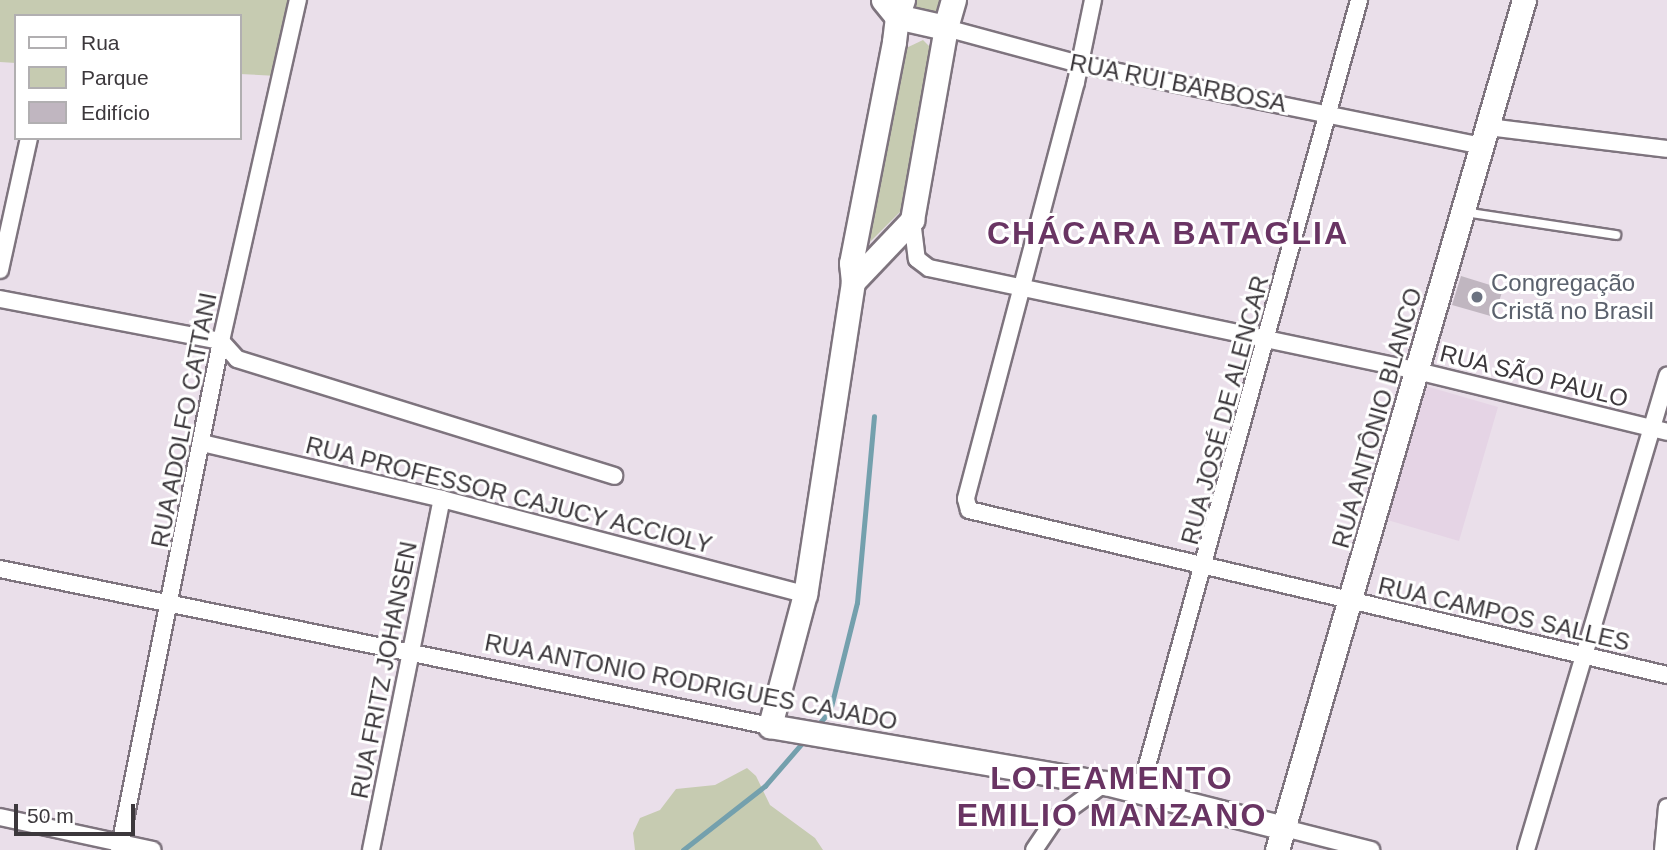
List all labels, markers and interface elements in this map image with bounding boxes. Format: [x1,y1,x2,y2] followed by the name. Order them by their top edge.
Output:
[14,14,242,140] legend
[81,31,120,54] text: Rua
[1067,48,1289,118] street label: RUA RUI BARBOSA
[81,66,149,89] text: Parque
[81,101,150,124] text: Edifício
[988,214,1348,252] district label: CHÁCARA BATAGLIA
[1491,269,1654,325] place label: Congregação Cristã no Brasil
[1175,271,1275,549] street label: RUA JOSÉ DE ALENCAR
[1326,283,1428,553] street label: RUA ANTÔNIO BLANCO
[145,289,223,551] street label: RUA ADOLFO CATTANI
[1469,289,1485,305] marker: Congregação Cristã no Brasil
[1436,339,1632,413] street label: RUA SÃO PAULO
[301,430,717,560] street label: RUA PROFESSOR CAJUCY ACCIOLY
[345,538,423,802] street label: RUA FRITZ JOHANSEN
[1375,571,1633,657] street label: RUA CAMPOS SALLES
[481,628,901,736] street label: RUA ANTONIO RODRIGUES CAJADO
[958,760,1266,835] district label: LOTEAMENTO EMILIO MANZANO
[18,790,138,834] scale bar
[27,804,74,827] text: 50 m

